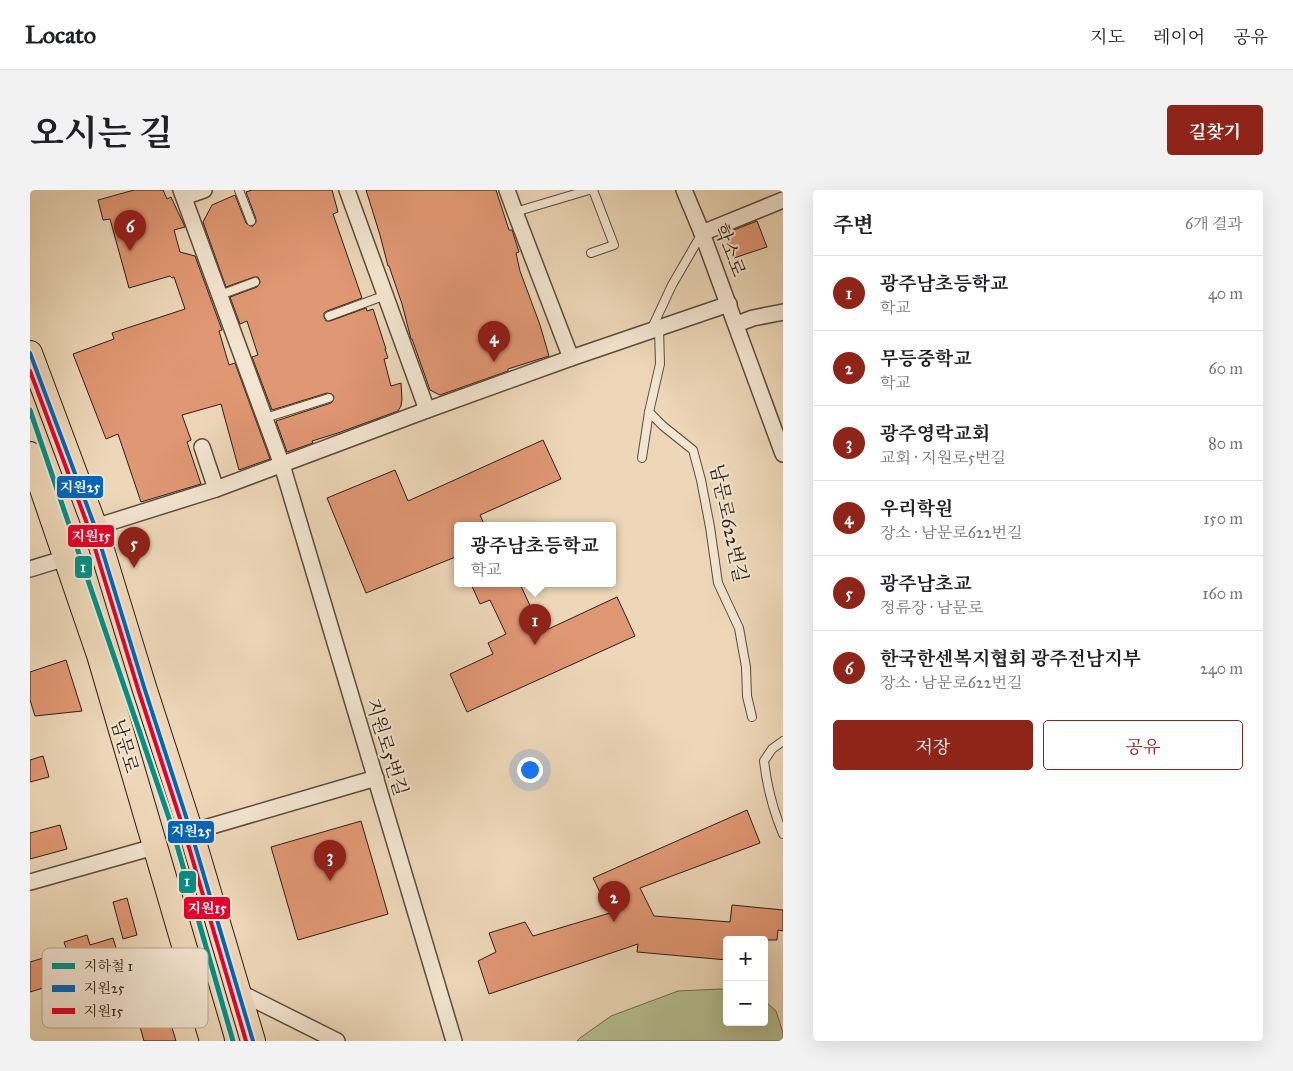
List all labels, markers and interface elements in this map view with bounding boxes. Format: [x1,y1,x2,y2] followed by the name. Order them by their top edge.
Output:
[25,20,96,50] text: Locato
[1090,26,1125,48] text: 지도
[1153,26,1205,48] text: 레이어
[1233,26,1268,48] text: 공유
[1167,105,1263,155] button: 길찾기
[30,112,173,155] text: 오시는 길
[114,210,146,251] pin: 6
[833,212,874,238] text: 주변
[1185,214,1243,233] text: 6개 결과
[709,220,751,280] street label: 학소로
[880,272,1008,295] text: 광주남초등학교
[846,284,852,303] text: 1
[1208,284,1243,303] text: 40 m
[880,298,911,317] text: 학교
[478,321,510,362] pin: 4
[880,347,972,370] text: 무등중학교
[845,359,853,378] text: 2
[1209,359,1243,378] text: 60 m
[880,373,911,392] text: 학교
[880,422,990,445] text: 광주영락교회
[846,434,852,453] text: 3
[1208,434,1243,453] text: 80 m
[880,448,1006,467] text: 교회 · 지원로5번길
[705,462,753,584] street label: 남문로622번길
[56,475,104,499] line badge: 지원25
[60,479,101,496] text: 지원25
[880,497,953,520] text: 우리학원
[845,509,853,528] text: 4
[1203,509,1243,528] text: 150 m
[454,522,616,587] popup
[880,523,1023,542] text: 장소 · 남문로622번길
[67,524,115,548] line badge: 지원15
[118,527,150,568] pin: 5
[72,528,111,545] text: 지원15
[471,534,599,557] text: 광주남초등학교
[74,555,93,579] line badge: 1
[80,559,86,576] text: 1
[471,560,502,579] text: 학교
[880,572,972,595] text: 광주남초교
[845,584,853,603] text: 5
[1202,584,1243,603] text: 160 m
[880,598,983,617] text: 정류장 · 남문로
[519,604,551,645] pin: 1
[880,647,1141,670] text: 한국한센복지협회 광주전남지부
[845,659,853,678] text: 6
[1200,659,1243,678] text: 240 m
[880,673,1023,692] text: 장소 · 남문로622번길
[361,696,413,798] street label: 지원로5번길
[106,716,144,776] street label: 남문로
[833,720,1033,770] button: 저장
[1043,720,1243,770] button: 공유
[517,757,543,783] your location
[167,820,215,844] line badge: 지원25
[171,823,212,840] text: 지원25
[314,840,346,881] pin: 3
[178,870,197,894] line badge: 1
[184,873,190,890] text: 1
[598,881,630,922] pin: 2
[183,896,231,920] line badge: 지원15
[188,900,227,917] text: 지원15
[723,936,768,1026] map controls
[723,936,768,981] button: +
[42,948,208,1028] legend
[84,958,134,975] text: 지하철 1
[84,980,125,997] text: 지원25
[723,981,768,1026] button: −
[84,1003,123,1020] text: 지원15

